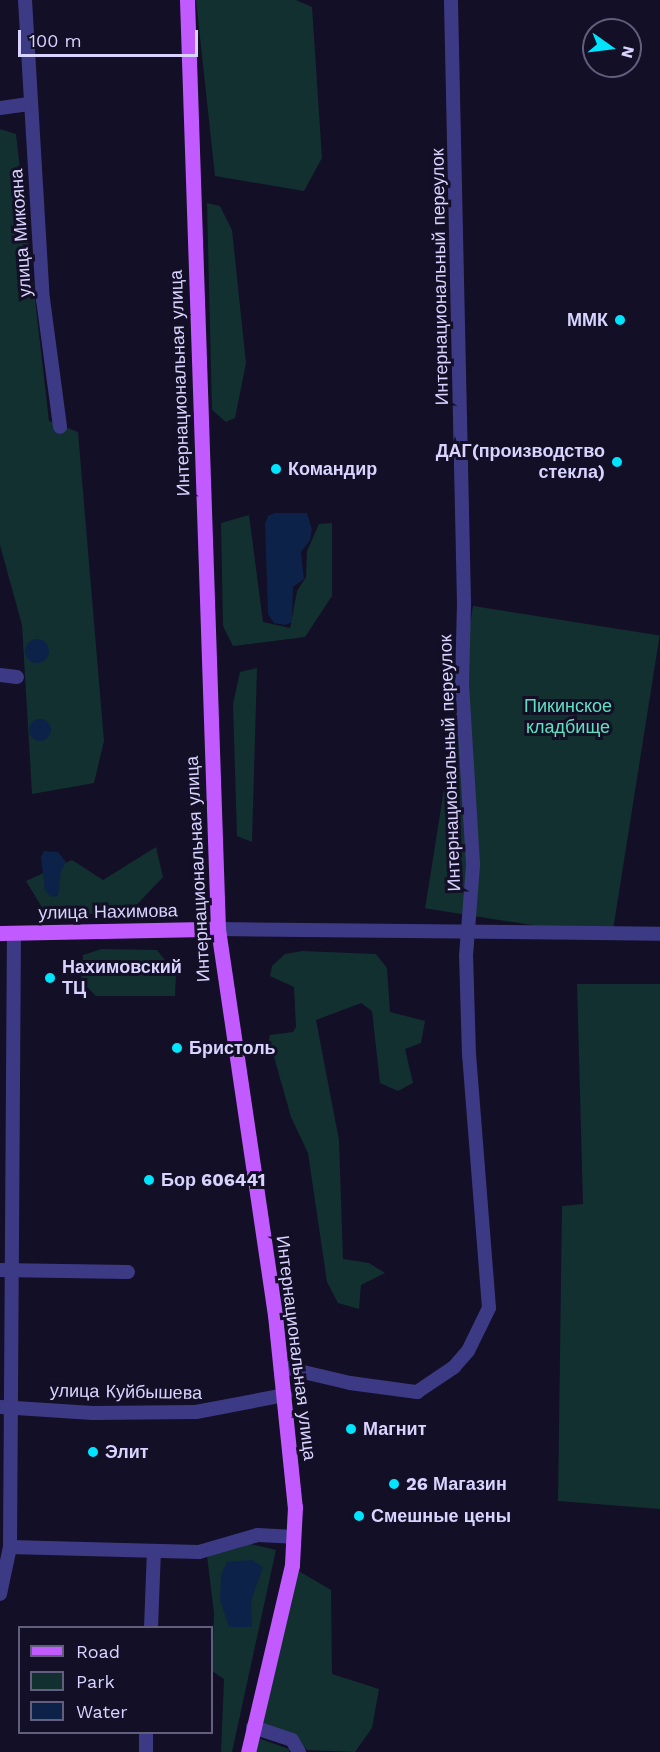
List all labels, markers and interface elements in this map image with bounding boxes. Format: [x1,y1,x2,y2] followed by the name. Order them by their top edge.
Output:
[21,18,201,56] scale bar
[582,18,642,78] north arrow
[29,30,82,51] text: 100 m
[617,44,639,60] text: N
[427,148,453,406] street label: Интернациональный переулок
[6,168,36,298] street label: улица Микояна
[165,269,195,497] street label: Интернациональная улица
[567,309,608,331] place label: ММК
[613,313,627,327] marker: ММК
[436,441,605,484] place label: ДАГ(производство стекла)
[610,455,624,469] marker: ДАГ(производство стекла)
[288,458,377,480] place label: Командир
[269,462,283,476] marker: Командир
[435,634,465,892] street label: Интернациональный переулок
[524,696,612,738] park label: Пикинское кладбище
[181,755,215,983] street label: Интернациональная улица
[38,900,178,924] street label: улица Нахимова
[62,957,182,1000] place label: Нахимовский ТЦ
[43,971,57,985] marker: Нахимовский ТЦ
[189,1037,276,1059] place label: Бристоль
[170,1041,184,1055] marker: Бристоль
[161,1169,265,1191] place label: Бор 606441
[142,1173,156,1187] marker: Бор 606441
[271,1234,321,1462] street label: Интернациональная улица
[50,1380,202,1404] street label: улица Куйбышева
[363,1418,426,1440] place label: Магнит
[344,1422,358,1436] marker: Магнит
[105,1441,149,1463] place label: Элит
[86,1445,100,1459] marker: Элит
[406,1473,507,1495] place label: 26 Магазин
[387,1477,401,1491] marker: 26 Магазин
[371,1505,511,1527] place label: Смешные цены
[352,1509,366,1523] marker: Смешные цены
[18,1626,213,1734] legend
[76,1641,120,1662] text: Road
[76,1671,115,1692] text: Park
[76,1701,128,1722] text: Water

